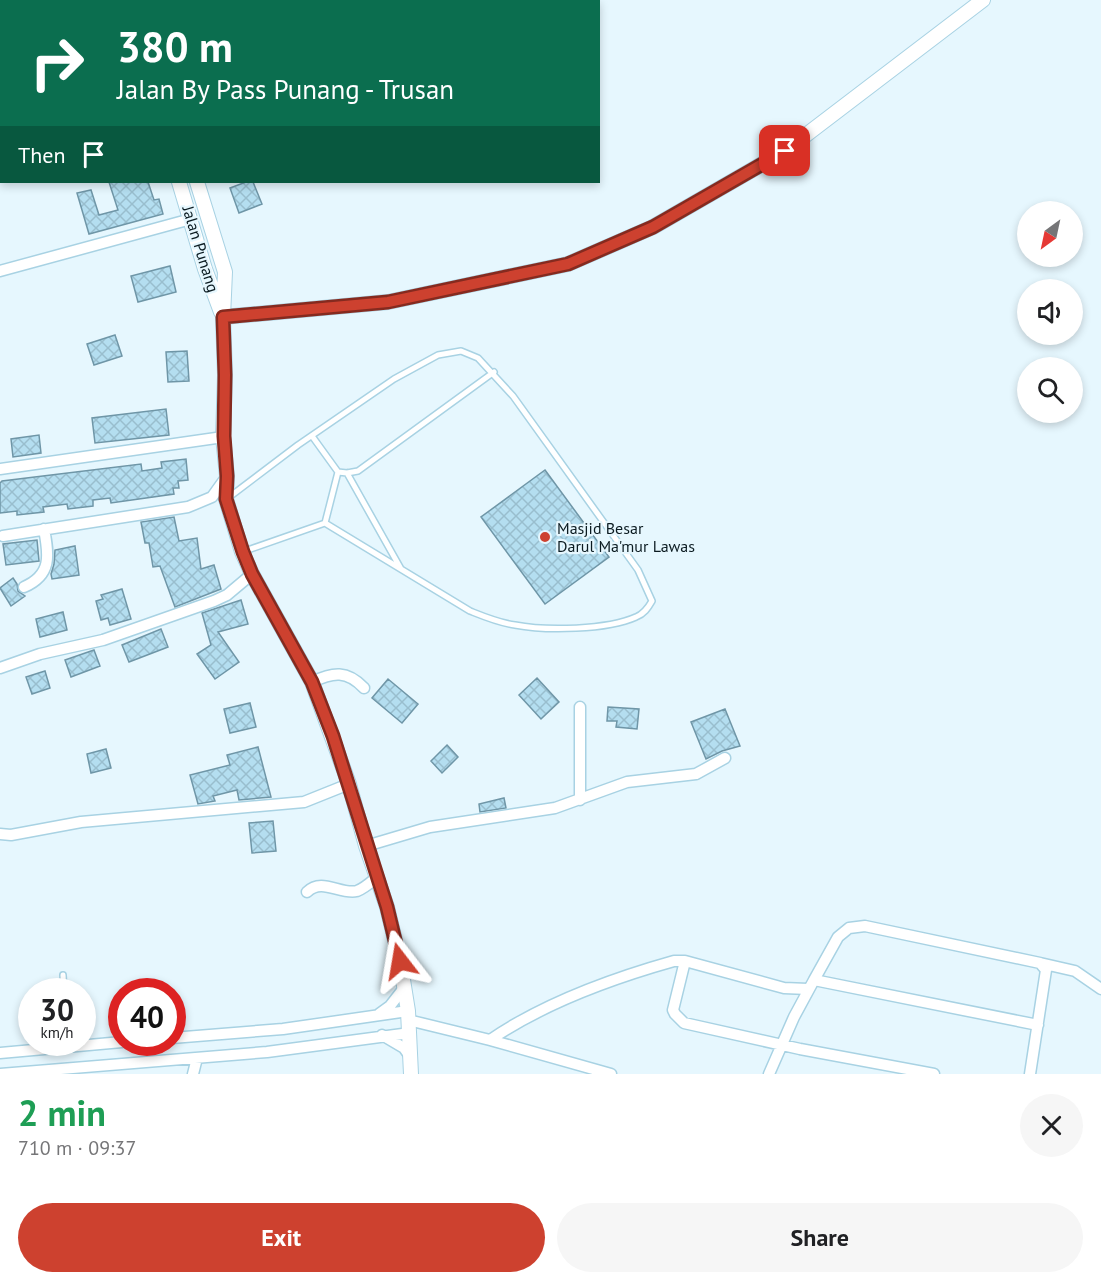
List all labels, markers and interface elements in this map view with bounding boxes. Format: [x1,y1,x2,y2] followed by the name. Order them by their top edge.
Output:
[117,19,233,74] text: 380 m
[18,24,96,102] icon: right
[117,72,454,106] text: Jalan By Pass Punang - Trusan
[759,125,810,176] pin
[768,134,801,167] icon: arrive
[77,138,110,171] icon: arrive
[18,141,65,169] text: Then
[1017,201,1083,267] north arrow
[1017,201,1083,423] map controls
[178,202,224,295] street label: Jalan Punang
[1017,279,1083,345] button: sound
[1017,357,1083,423] button: search
[557,518,695,556] place label: Masjid Besar Darul Ma'mur Lawas
[538,530,552,544] marker: Masjid Besar Darul Ma'mur Lawas
[368,929,432,993] position arrow
[108,978,186,1056] speed limit sign: 40
[40,990,74,1029] text: 30
[41,1023,73,1042] text: km/h
[18,1089,106,1136] text: 2 min
[1020,1094,1083,1157] button: close
[18,1135,136,1161] text: 710 m · 09:37
[18,1203,545,1272] button: Exit
[557,1203,1083,1272] button: Share

